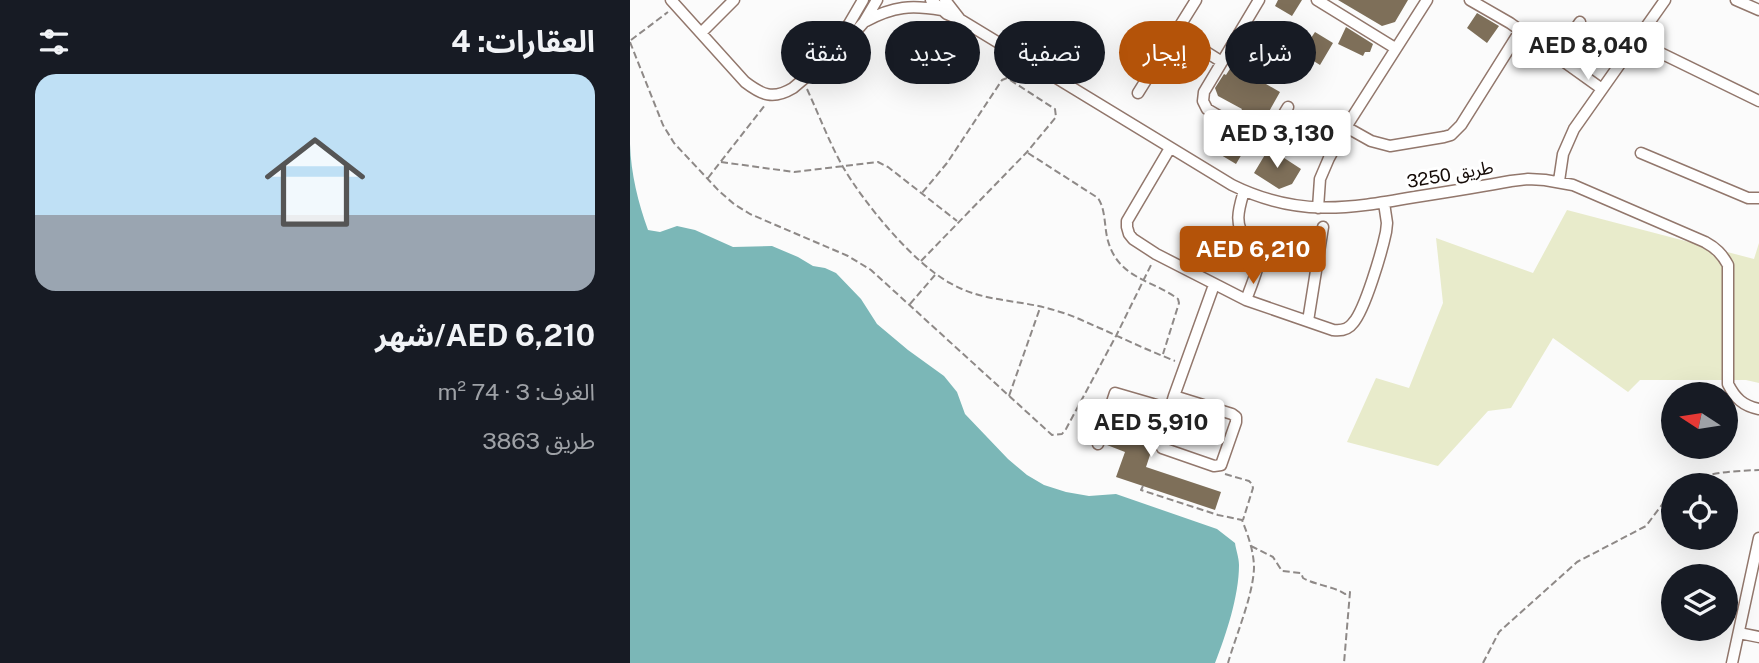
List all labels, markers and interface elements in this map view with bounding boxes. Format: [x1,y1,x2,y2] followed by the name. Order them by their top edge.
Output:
[781,21,871,84] chip: شقة
[885,21,980,84] chip: جديد
[994,21,1105,84] chip: تصفية
[1119,21,1211,84] chip: إيجار
[1225,21,1316,84] chip: شراء
[1508,22,1668,82] pin: AED 8,040
[35,23,73,61] icon: filters
[451,23,595,59] text: العقارات: 4
[1528,31,1648,58] text: AED 8,040
[1197,110,1357,170] pin: AED 3,130
[252,119,378,245] icon: home
[1220,119,1334,146] text: AED 3,130
[1405,156,1495,193] street label: طريق 3250
[1173,226,1333,286] pin: AED 6,210
[1196,235,1310,262] text: AED 6,210
[375,317,595,353] text: AED 6,210/شهر
[437,378,595,405] text: الغرف: 3 · 74 m²
[1661,382,1738,458] north arrow
[1661,382,1738,641] map controls
[1071,400,1231,459] pin: AED 5,910
[1094,408,1208,435] text: AED 5,910
[482,427,595,454] text: طريق 3863
[1661,473,1738,550] button: locate
[1661,564,1738,641] button: layers

